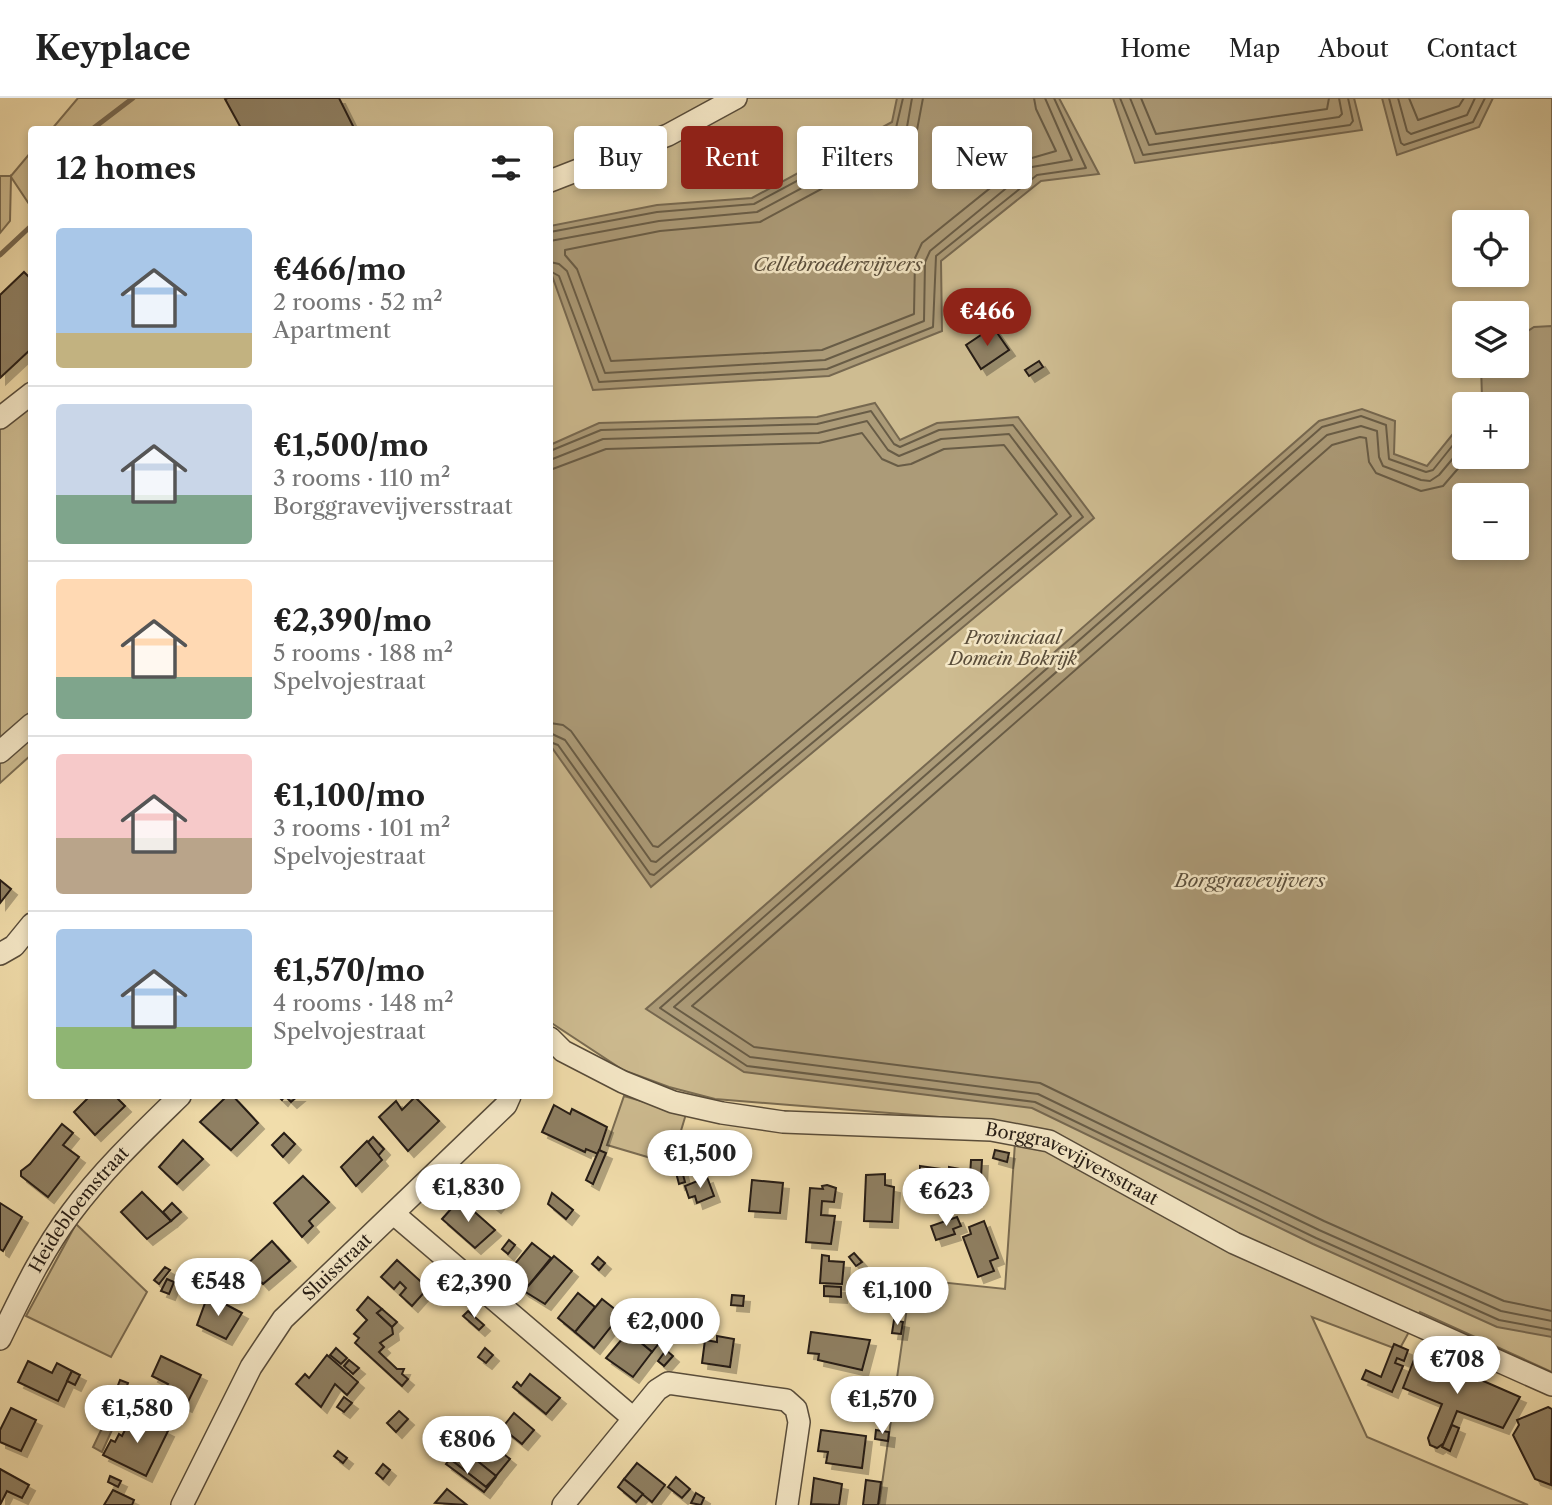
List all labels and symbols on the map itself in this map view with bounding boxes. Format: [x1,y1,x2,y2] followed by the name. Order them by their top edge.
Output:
[753,253,923,276] water label: Cellebroedervijvers
[946,288,1028,348] pin: €466
[947,627,1078,670] park label: Provinciaal Domein Bokrijk
[1173,869,1326,892] water label: Borggravevijvers
[983,1118,1163,1210] street label: Borggravevijversstraat
[643,1130,757,1190] pin: €1,500
[24,1142,134,1277] street label: Heidebloemstraat
[411,1164,525,1224] pin: €1,830
[905,1168,987,1228] pin: €623
[298,1228,377,1305] street label: Sluisstraat
[177,1258,259,1318] pin: €548
[417,1260,531,1320] pin: €2,390
[840,1268,954,1327] pin: €1,100
[608,1298,722,1358] pin: €2,000
[1416,1336,1498,1396] pin: €708
[825,1376,939,1436] pin: €1,570
[80,1386,194,1445] pin: €1,580
[426,1416,508,1476] pin: €806

